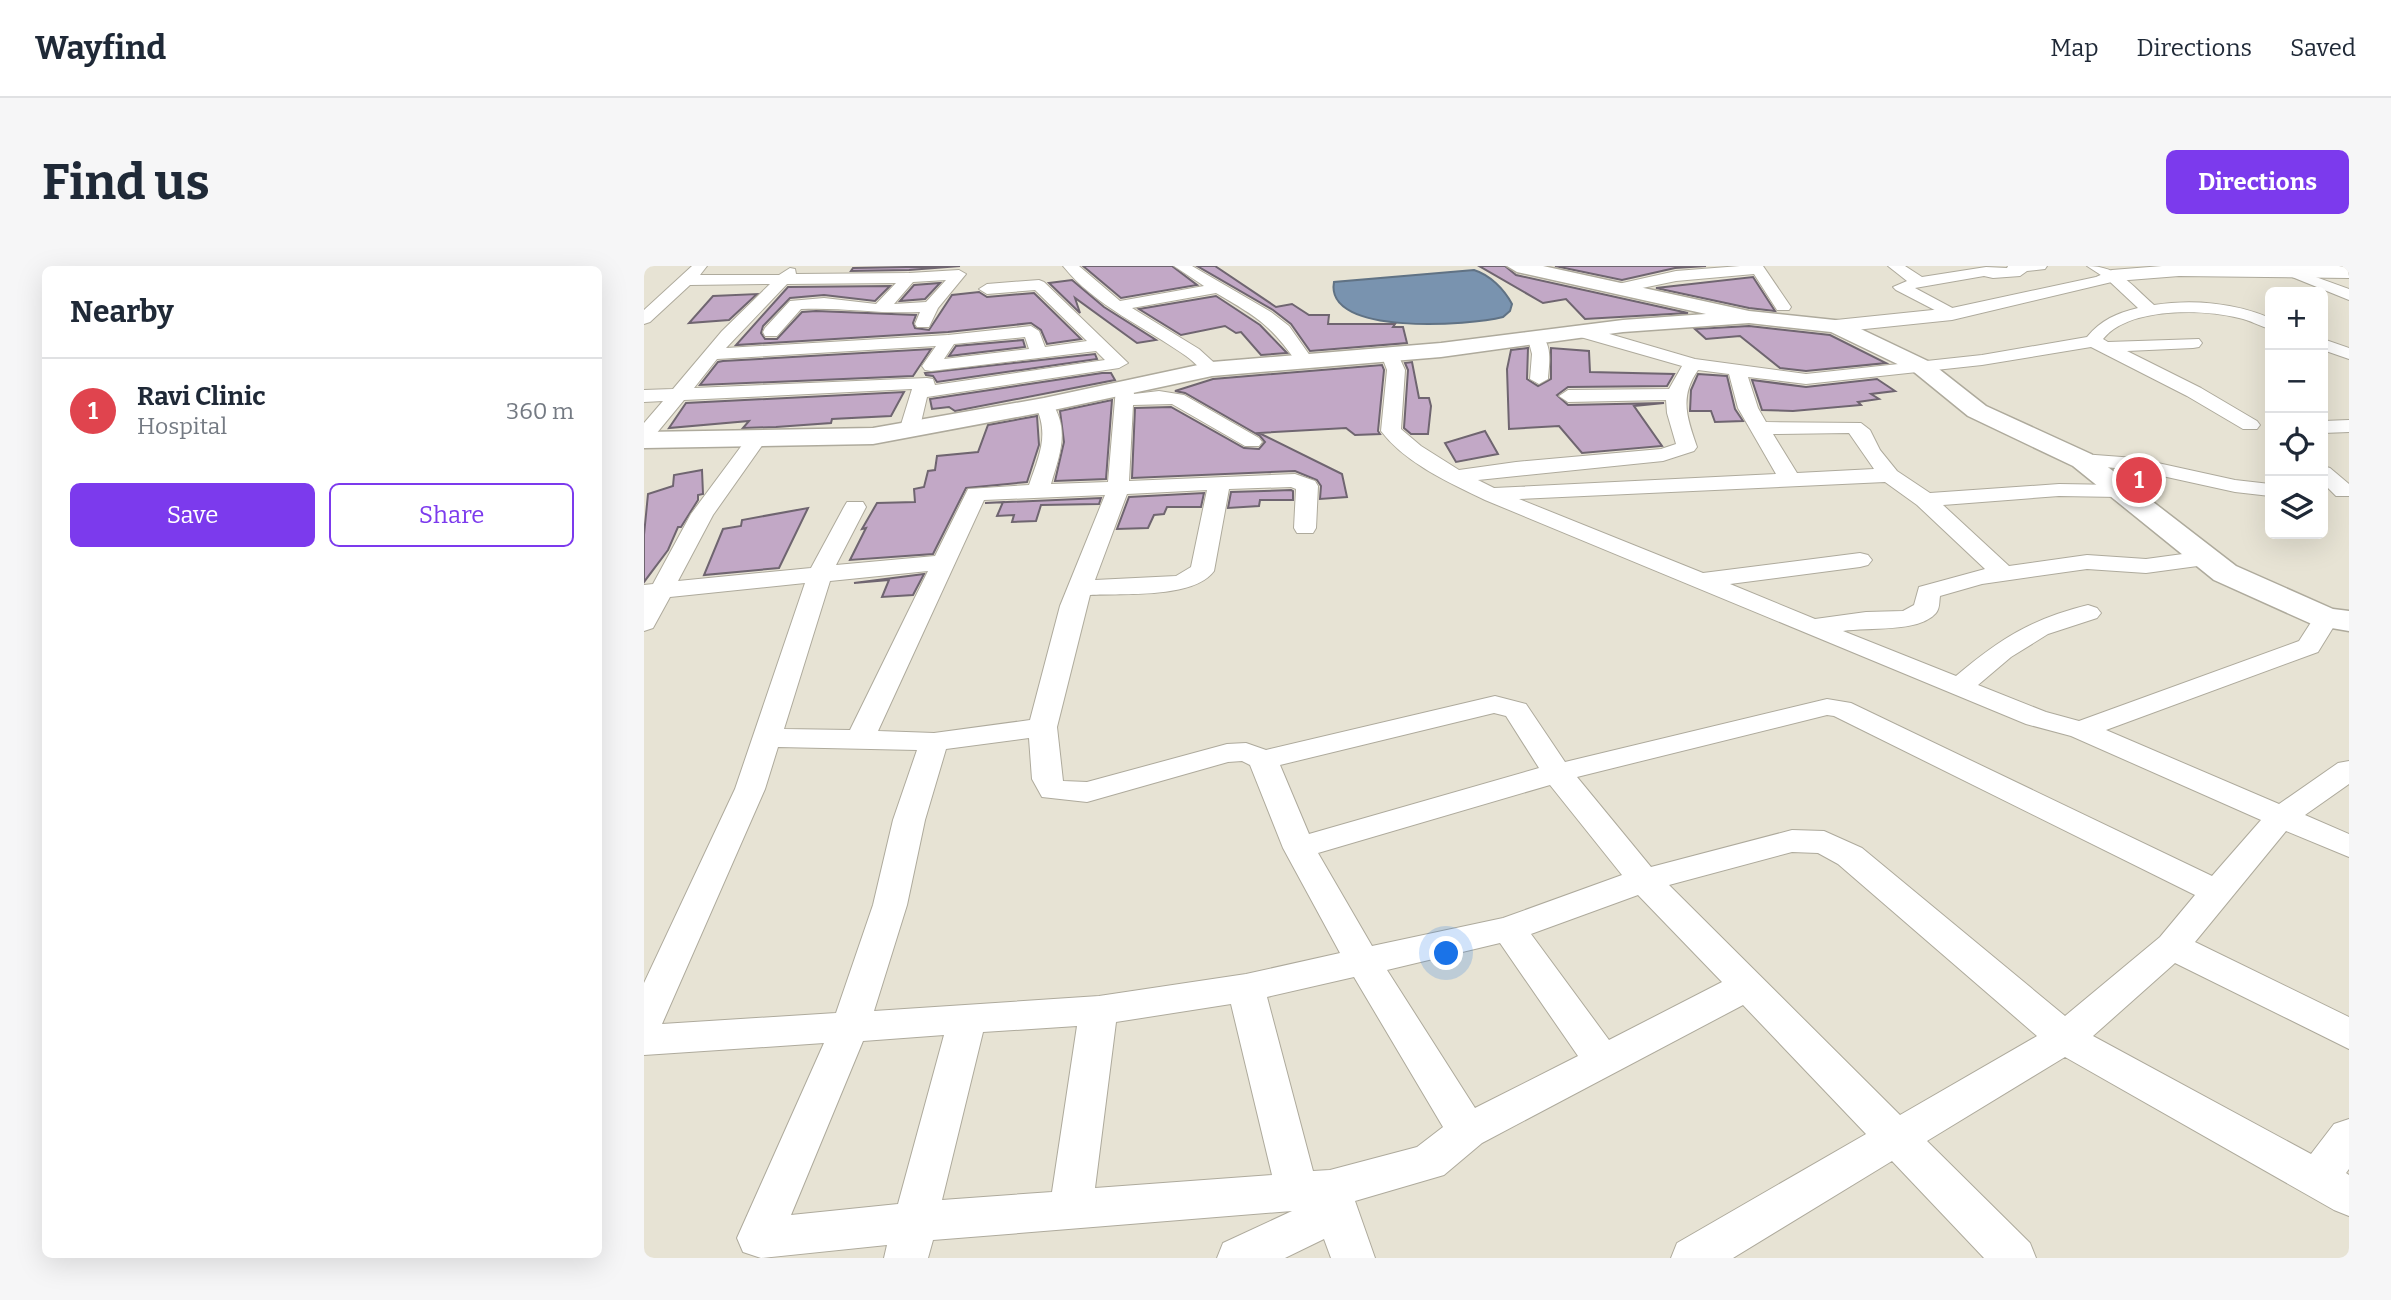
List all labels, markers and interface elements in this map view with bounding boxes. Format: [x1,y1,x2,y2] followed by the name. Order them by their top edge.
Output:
[35,28,166,68] text: Wayfind
[2050,34,2099,62] text: Map
[2137,34,2252,62] text: Directions
[2290,34,2356,62] text: Saved
[2166,150,2349,214] button: Directions
[42,153,210,212] text: Find us
[2265,287,2328,539] map controls
[2265,287,2328,350] button: +
[70,294,174,330] text: Nearby
[2265,350,2328,413] button: −
[137,381,266,412] text: Ravi Clinic
[88,397,98,425] text: 1
[506,397,574,425] text: 360 m
[137,412,227,440] text: Hospital
[2265,413,2328,476] button: locate
[2116,454,2162,506] pin: 1
[2265,476,2328,539] button: layers
[70,483,315,547] button: Save
[329,483,574,547] button: Share
[1429,936,1463,970] your location

